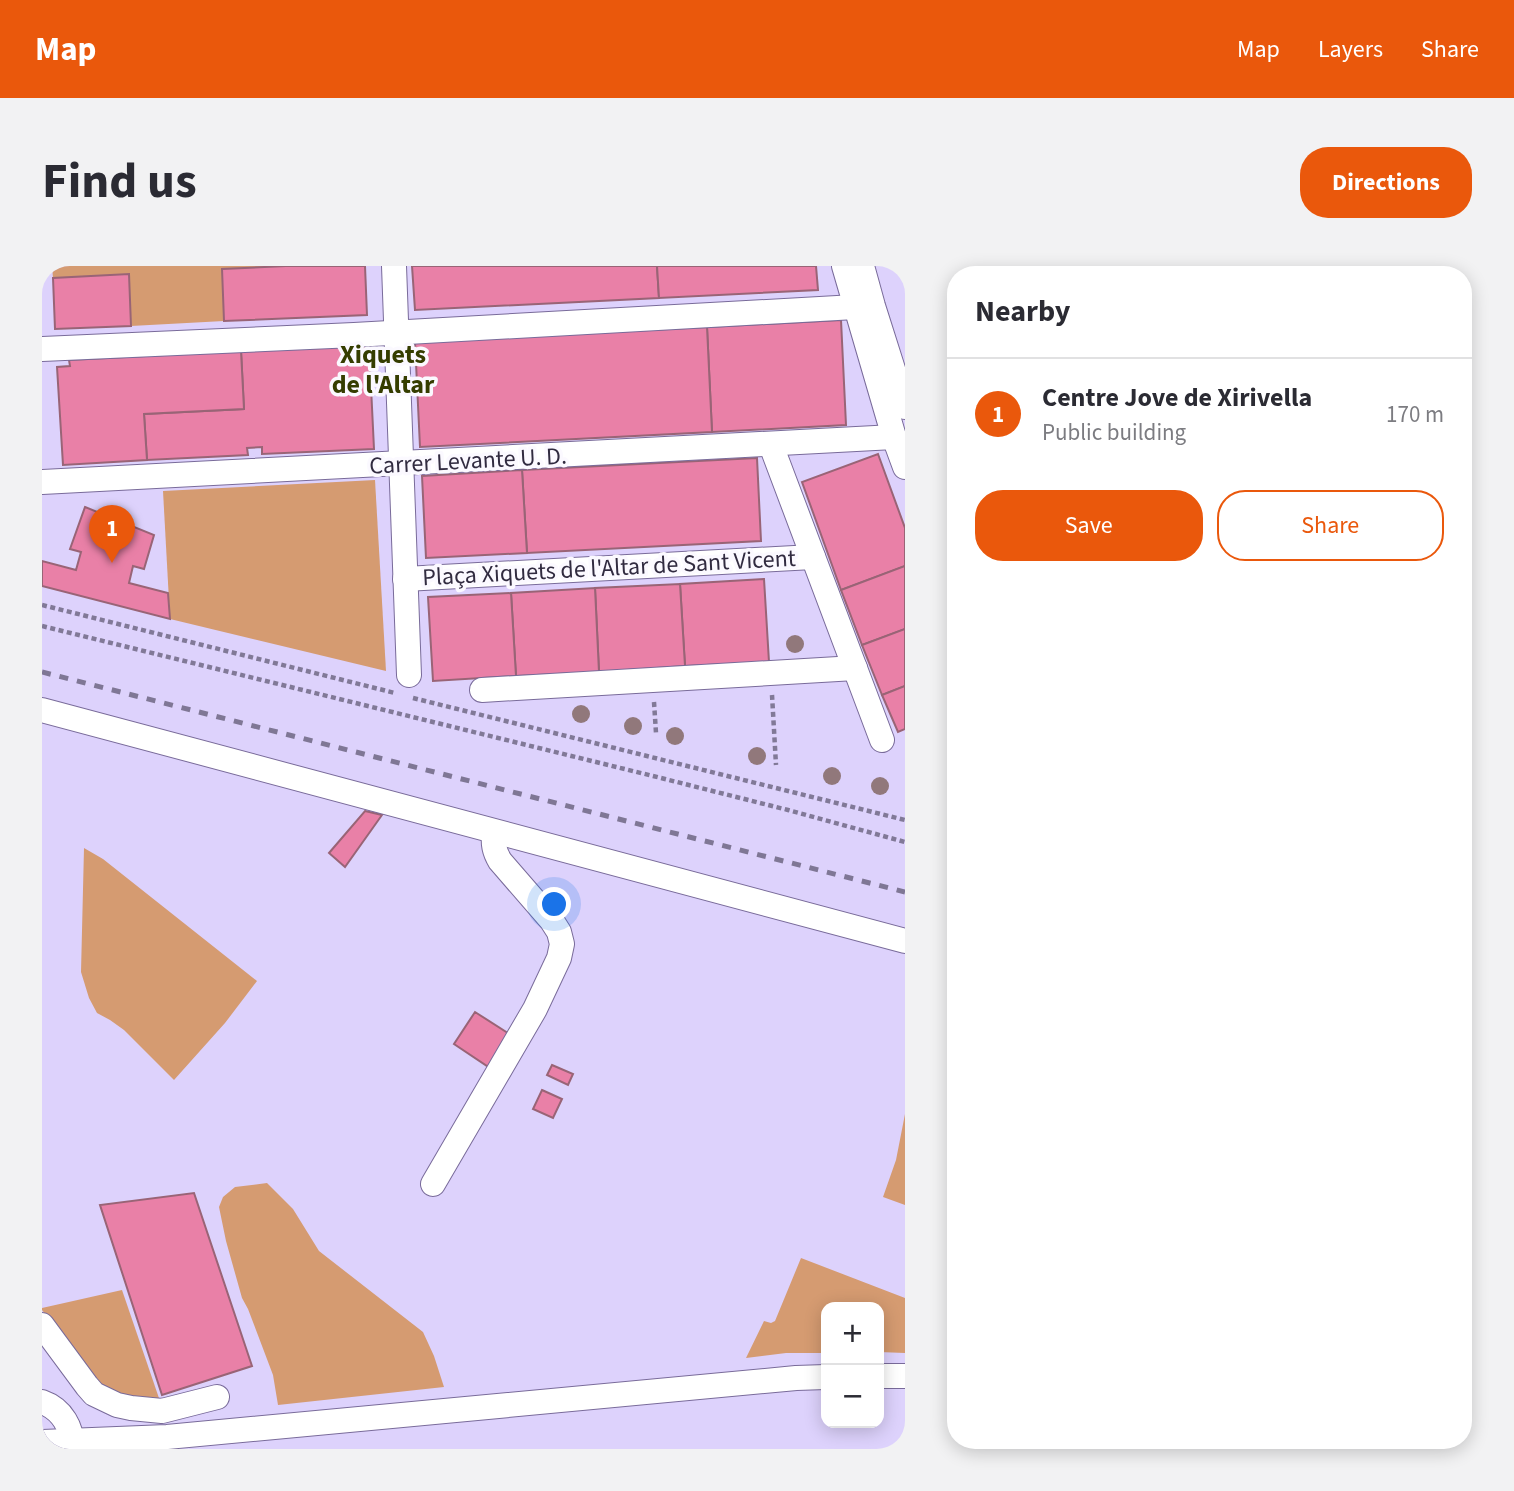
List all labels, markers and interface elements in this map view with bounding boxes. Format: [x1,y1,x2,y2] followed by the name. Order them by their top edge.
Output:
[35,26,96,73] text: Map
[1237,32,1280,67] text: Map
[1318,32,1383,67] text: Layers
[1421,32,1479,67] text: Share
[42,147,197,217] text: Find us
[1300,147,1472,218] button: Directions
[975,290,1070,333] text: Nearby
[332,336,435,403] district label: Xiquets de l'Altar
[1042,379,1312,416] text: Centre Jove de Xirivella
[992,398,1004,431] text: 1
[1386,398,1444,431] text: 170 m
[1042,416,1186,449] text: Public building
[368,438,568,484] street label: Carrer Levante U. D.
[975,490,1203,561] button: Save
[1217,490,1444,561] button: Share
[89,505,135,563] pin: 1
[421,541,797,595] street label: Plaça Xiquets de l'Altar de Sant Vicent
[537,887,571,921] your location
[821,1302,884,1428] map controls
[821,1302,884,1365] button: +
[821,1365,884,1428] button: −

